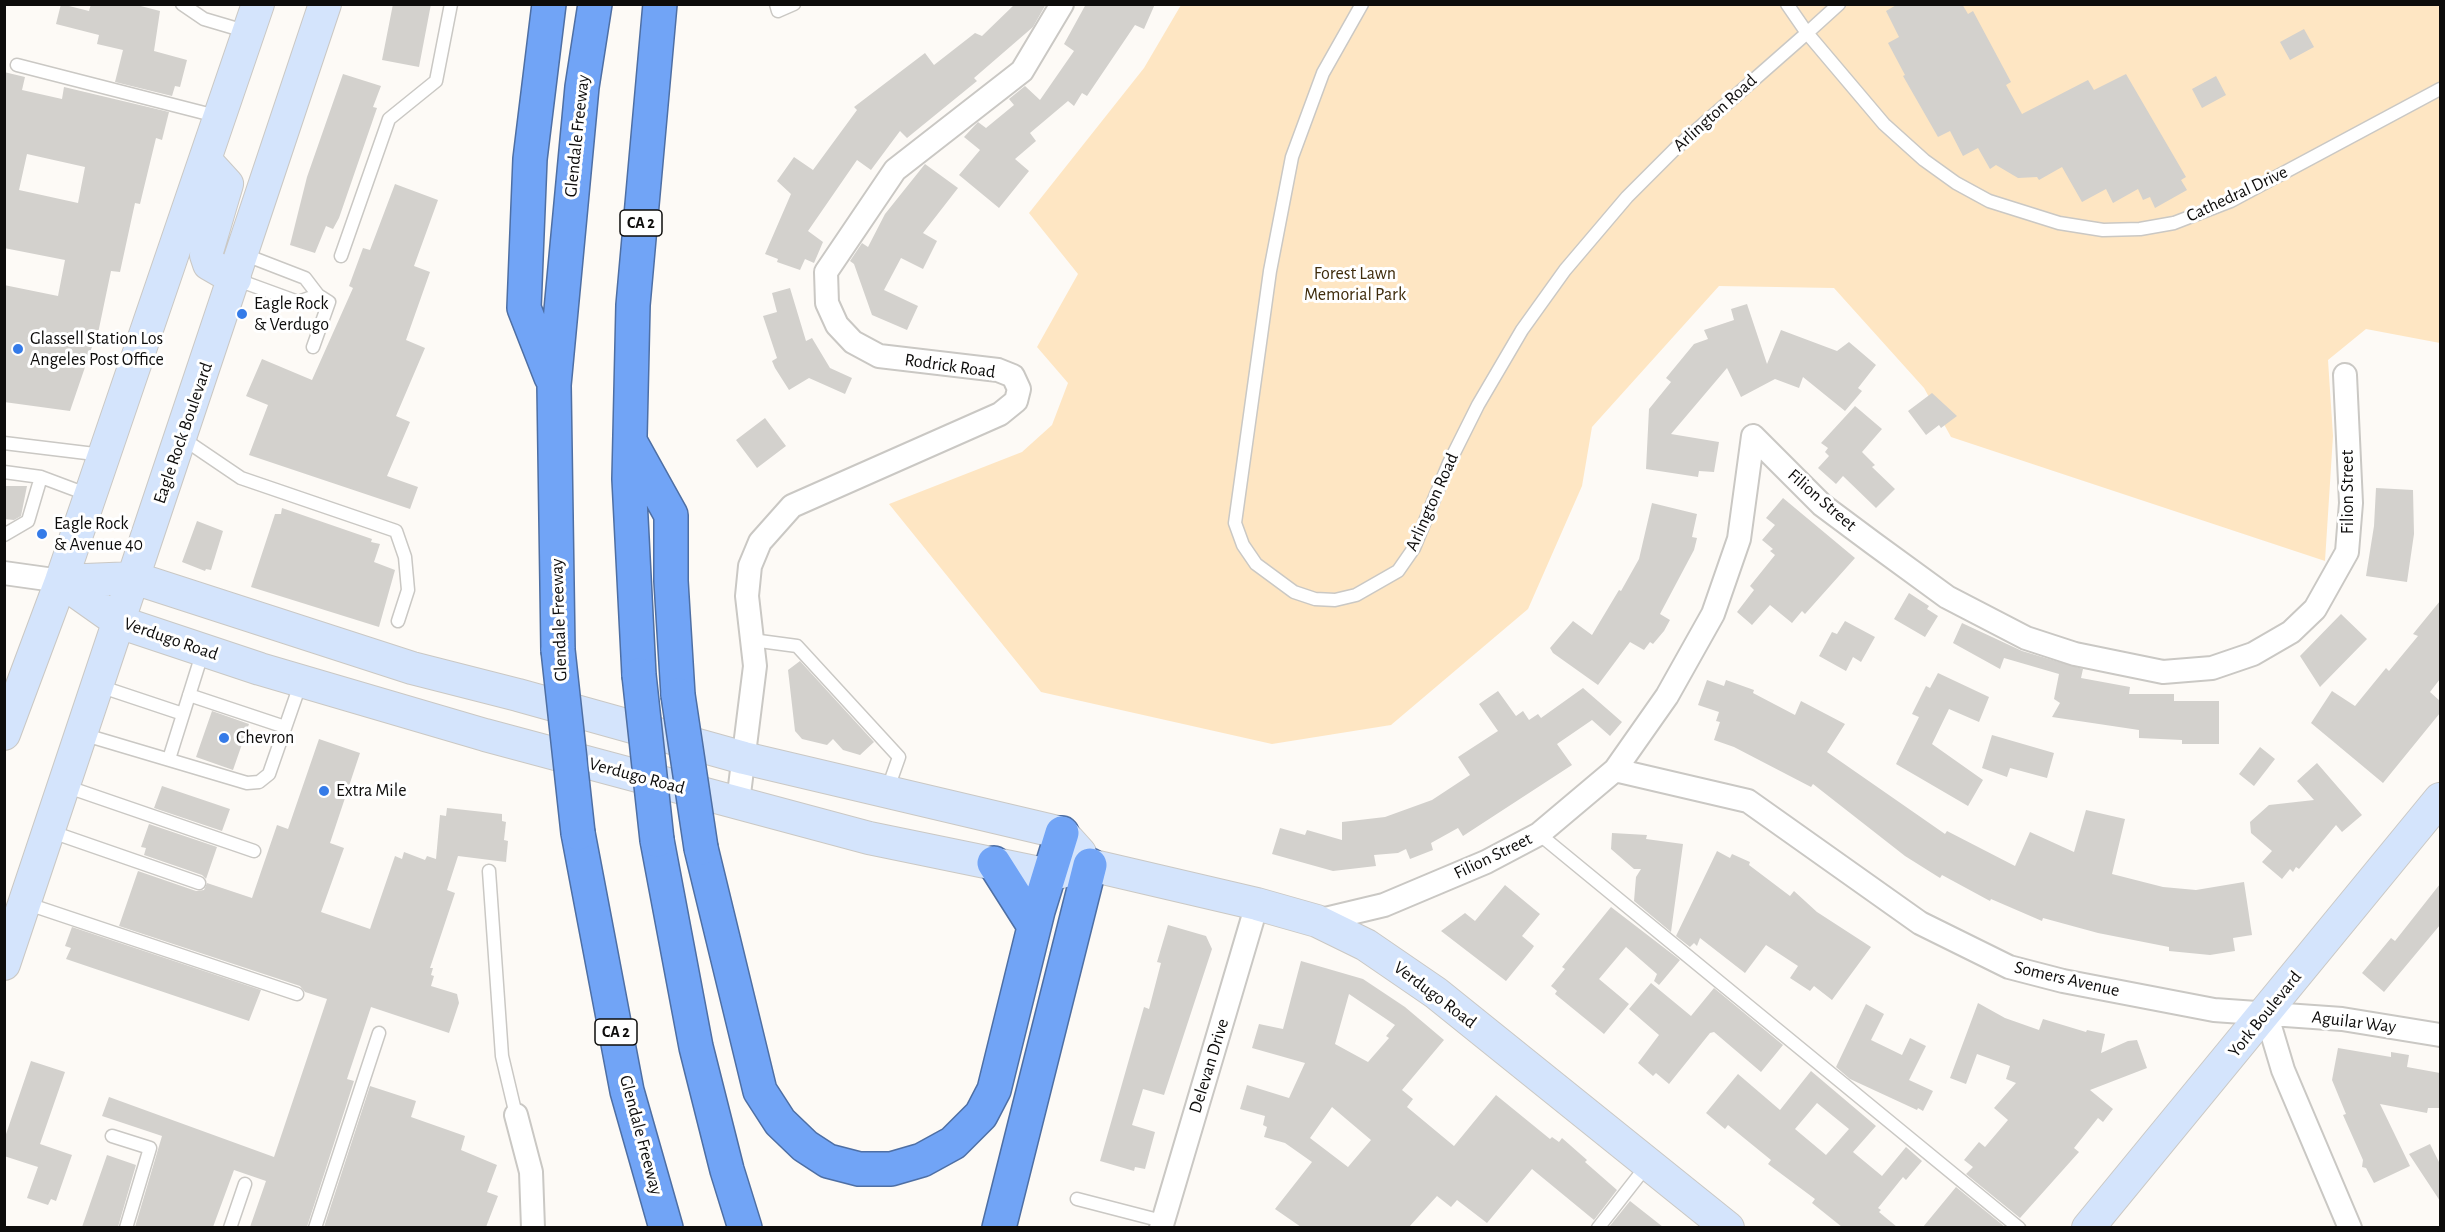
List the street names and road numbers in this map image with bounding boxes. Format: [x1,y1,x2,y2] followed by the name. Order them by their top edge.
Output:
[1669,70,1761,156] street label: Arlington Road
[560,74,594,198] street label: Glendale Freeway
[2183,161,2291,227] street label: Cathedral Drive
[620,210,662,236] road number: CA 2
[903,349,997,383] street label: Rodrick Road
[149,359,217,507] street label: Eagle Rock Boulevard
[1401,450,1463,554] street label: Arlington Road
[2337,450,2359,534] street label: Filion Street
[1783,464,1861,536] street label: Filion Street
[546,558,572,682] street label: Glendale Freeway
[121,613,221,665] street label: Verdugo Road
[587,753,687,799] street label: Verdugo Road
[1450,828,1536,884] street label: Filion Street
[2012,956,2122,1002] street label: Somers Avenue
[1389,957,1481,1033] street label: Verdugo Road
[2224,966,2306,1062] street label: York Boulevard
[2311,1006,2397,1038] street label: Aguilar Way
[1184,1016,1234,1116] street label: Delevan Drive
[595,1019,637,1045] road number: CA 2
[615,1073,667,1197] street label: Glendale Freeway

